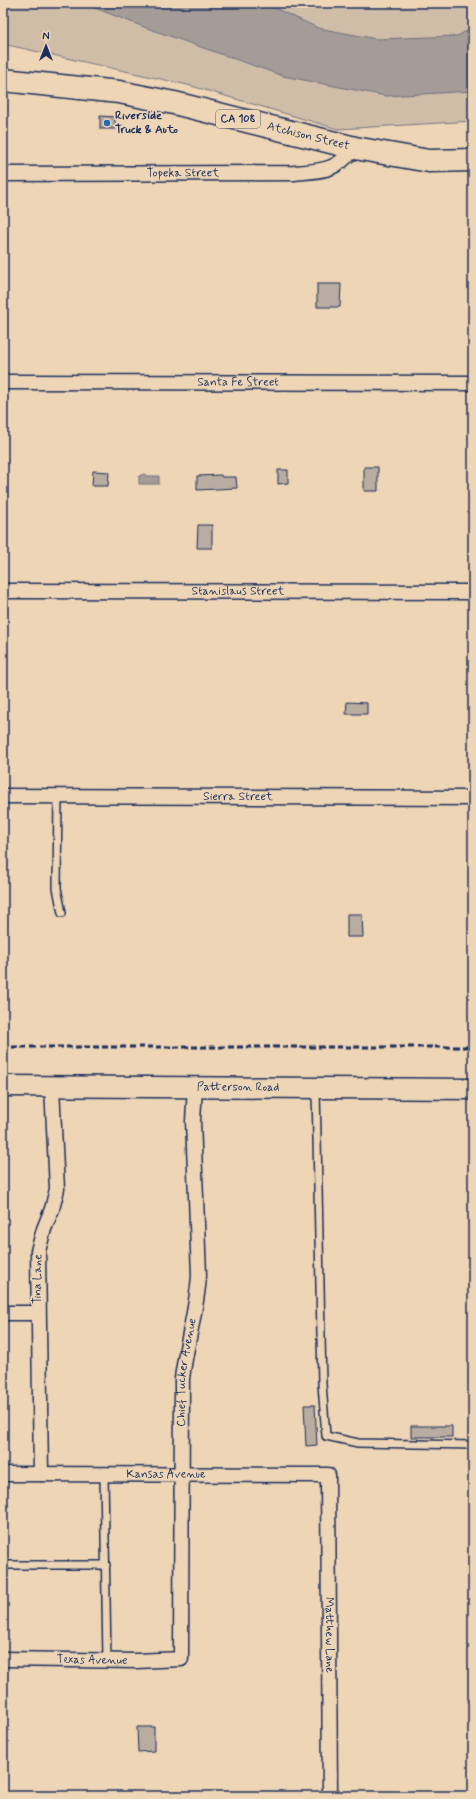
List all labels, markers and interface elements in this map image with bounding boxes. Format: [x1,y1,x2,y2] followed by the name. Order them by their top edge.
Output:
[26,26,66,66] north arrow
[42,30,50,44] text: N
[115,108,178,138] place label: Riverside Truck & Auto
[216,110,260,128] road number: CA 108
[102,118,112,128] marker: Riverside Truck & Auto
[265,118,352,154] street label: Atchison Street
[147,165,219,182] street label: Topeka Street
[197,374,279,391] street label: Santa Fe Street
[192,583,284,600] street label: Stanislaus Street
[203,789,273,805] street label: Sierra Street
[197,1079,279,1096] street label: Patterson Road
[30,1254,46,1304] street label: Tina Lane
[174,1317,201,1427] street label: Chief Tucker Avenue
[126,1466,206,1483] street label: Kansas Avenue
[321,1597,337,1673] street label: Matthew Lane
[56,1652,128,1669] street label: Texas Avenue

